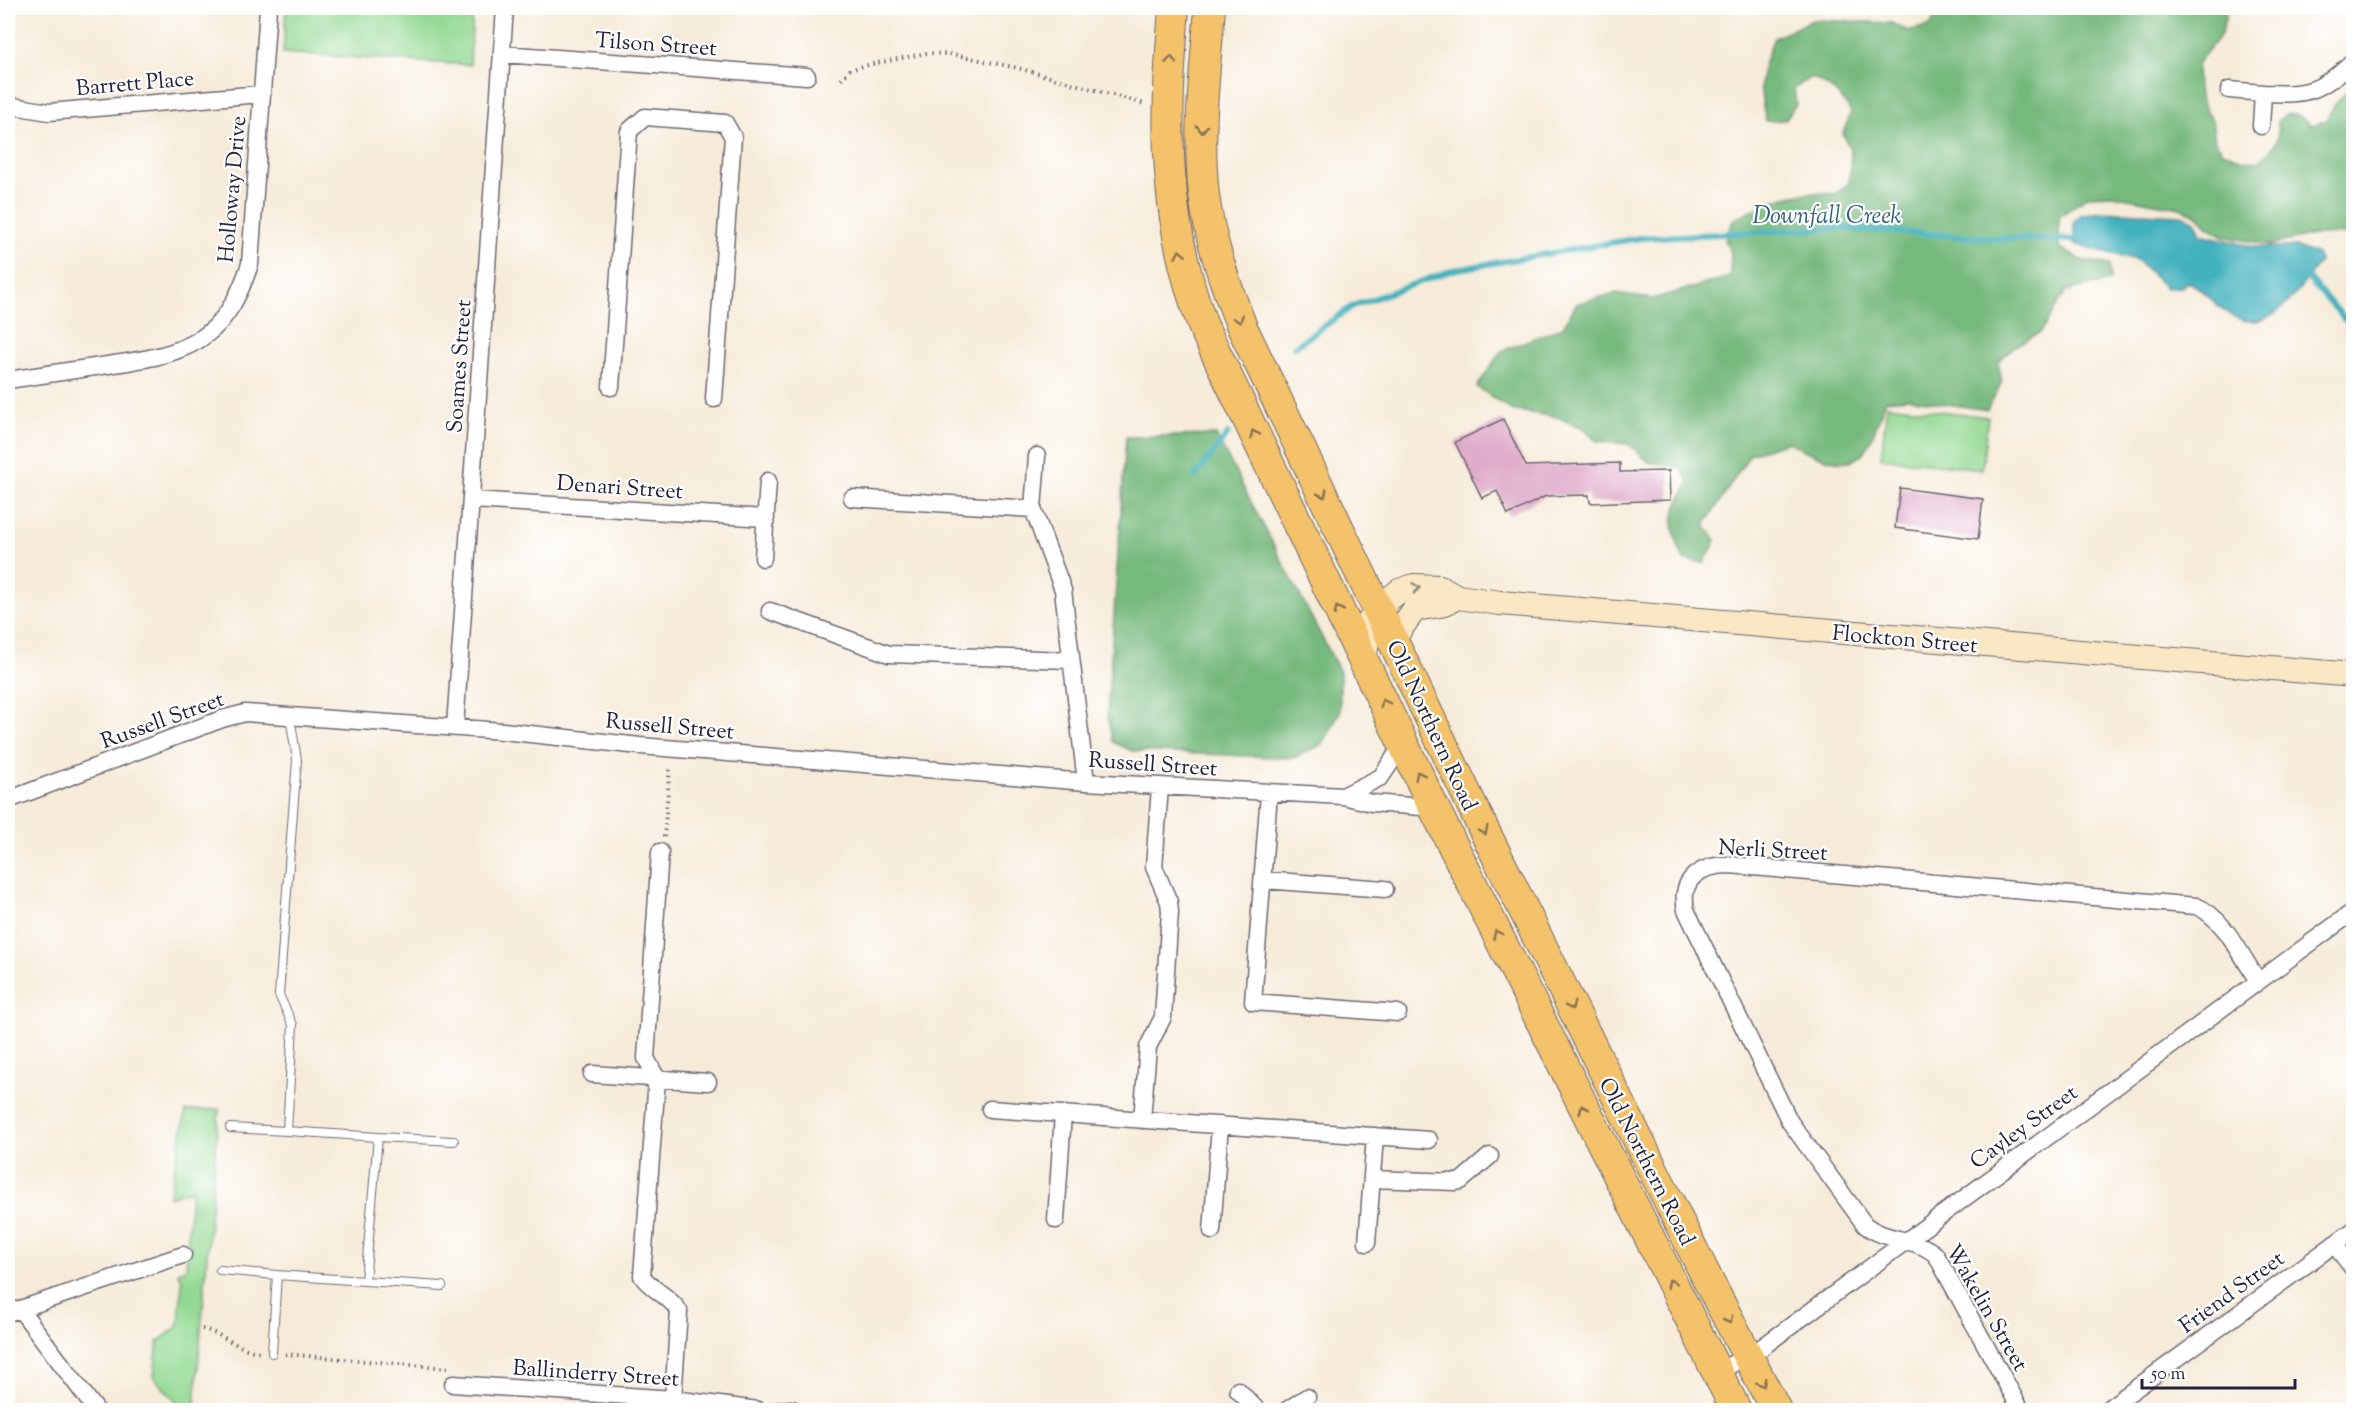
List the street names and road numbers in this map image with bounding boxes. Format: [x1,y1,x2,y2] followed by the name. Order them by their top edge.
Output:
[594,26,718,66] street label: Tilson Street
[75,64,196,106] street label: Barrett Place
[212,114,256,264] street label: Holloway Drive
[440,298,482,434] street label: Soames Street
[556,469,684,509] street label: Denari Street
[1831,619,1979,663] street label: Flockton Street
[1377,636,1484,817] street label: Old Northern Road
[97,685,230,759] street label: Russell Street
[604,706,736,750] street label: Russell Street
[1087,746,1219,786] street label: Russell Street
[1717,833,1829,871] street label: Nerli Street
[1589,1073,1702,1252] street label: Old Northern Road
[1964,1078,2086,1179] street label: Cayley Street
[1936,1239,2035,1378] street label: Wakelin Street
[2174,1244,2292,1343] street label: Friend Street
[512,1353,681,1397] street label: Ballinderry Street

